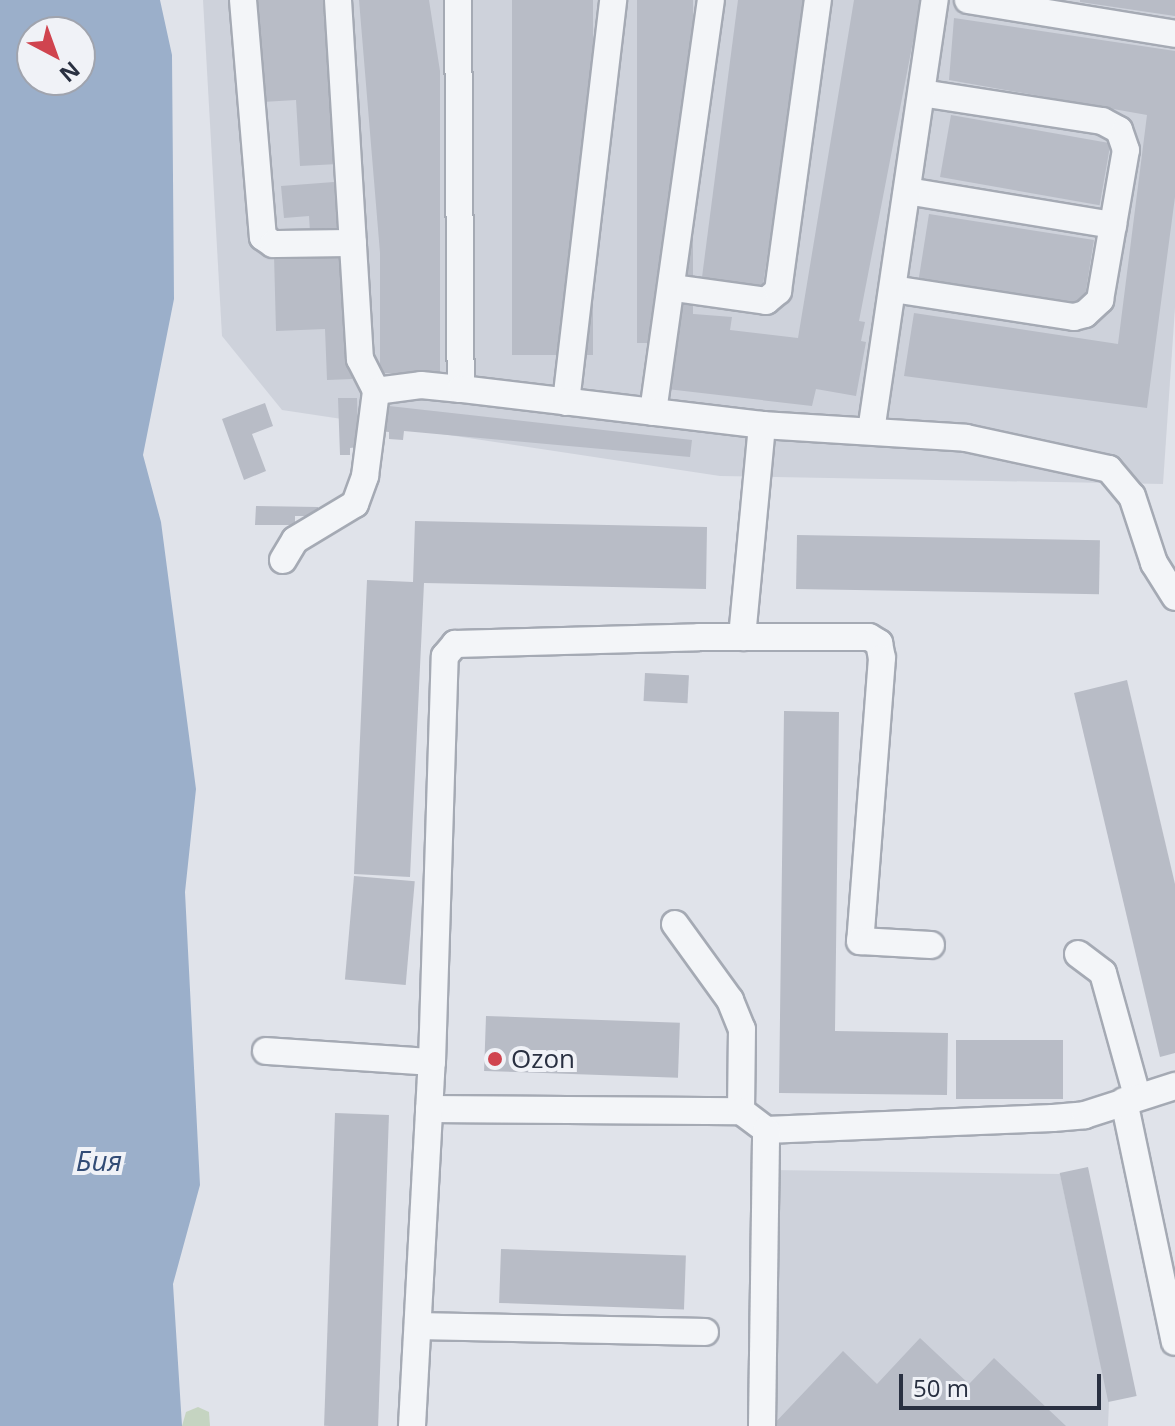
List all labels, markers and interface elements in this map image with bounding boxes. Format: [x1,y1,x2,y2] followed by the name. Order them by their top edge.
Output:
[16,16,96,96] north arrow
[54,55,87,90] text: N
[511,1043,575,1075] place label: Ozon
[486,1050,504,1068] marker: Ozon
[76,1143,122,1177] water label: Бия
[903,1358,1105,1408] scale bar
[913,1371,969,1404] text: 50 m

